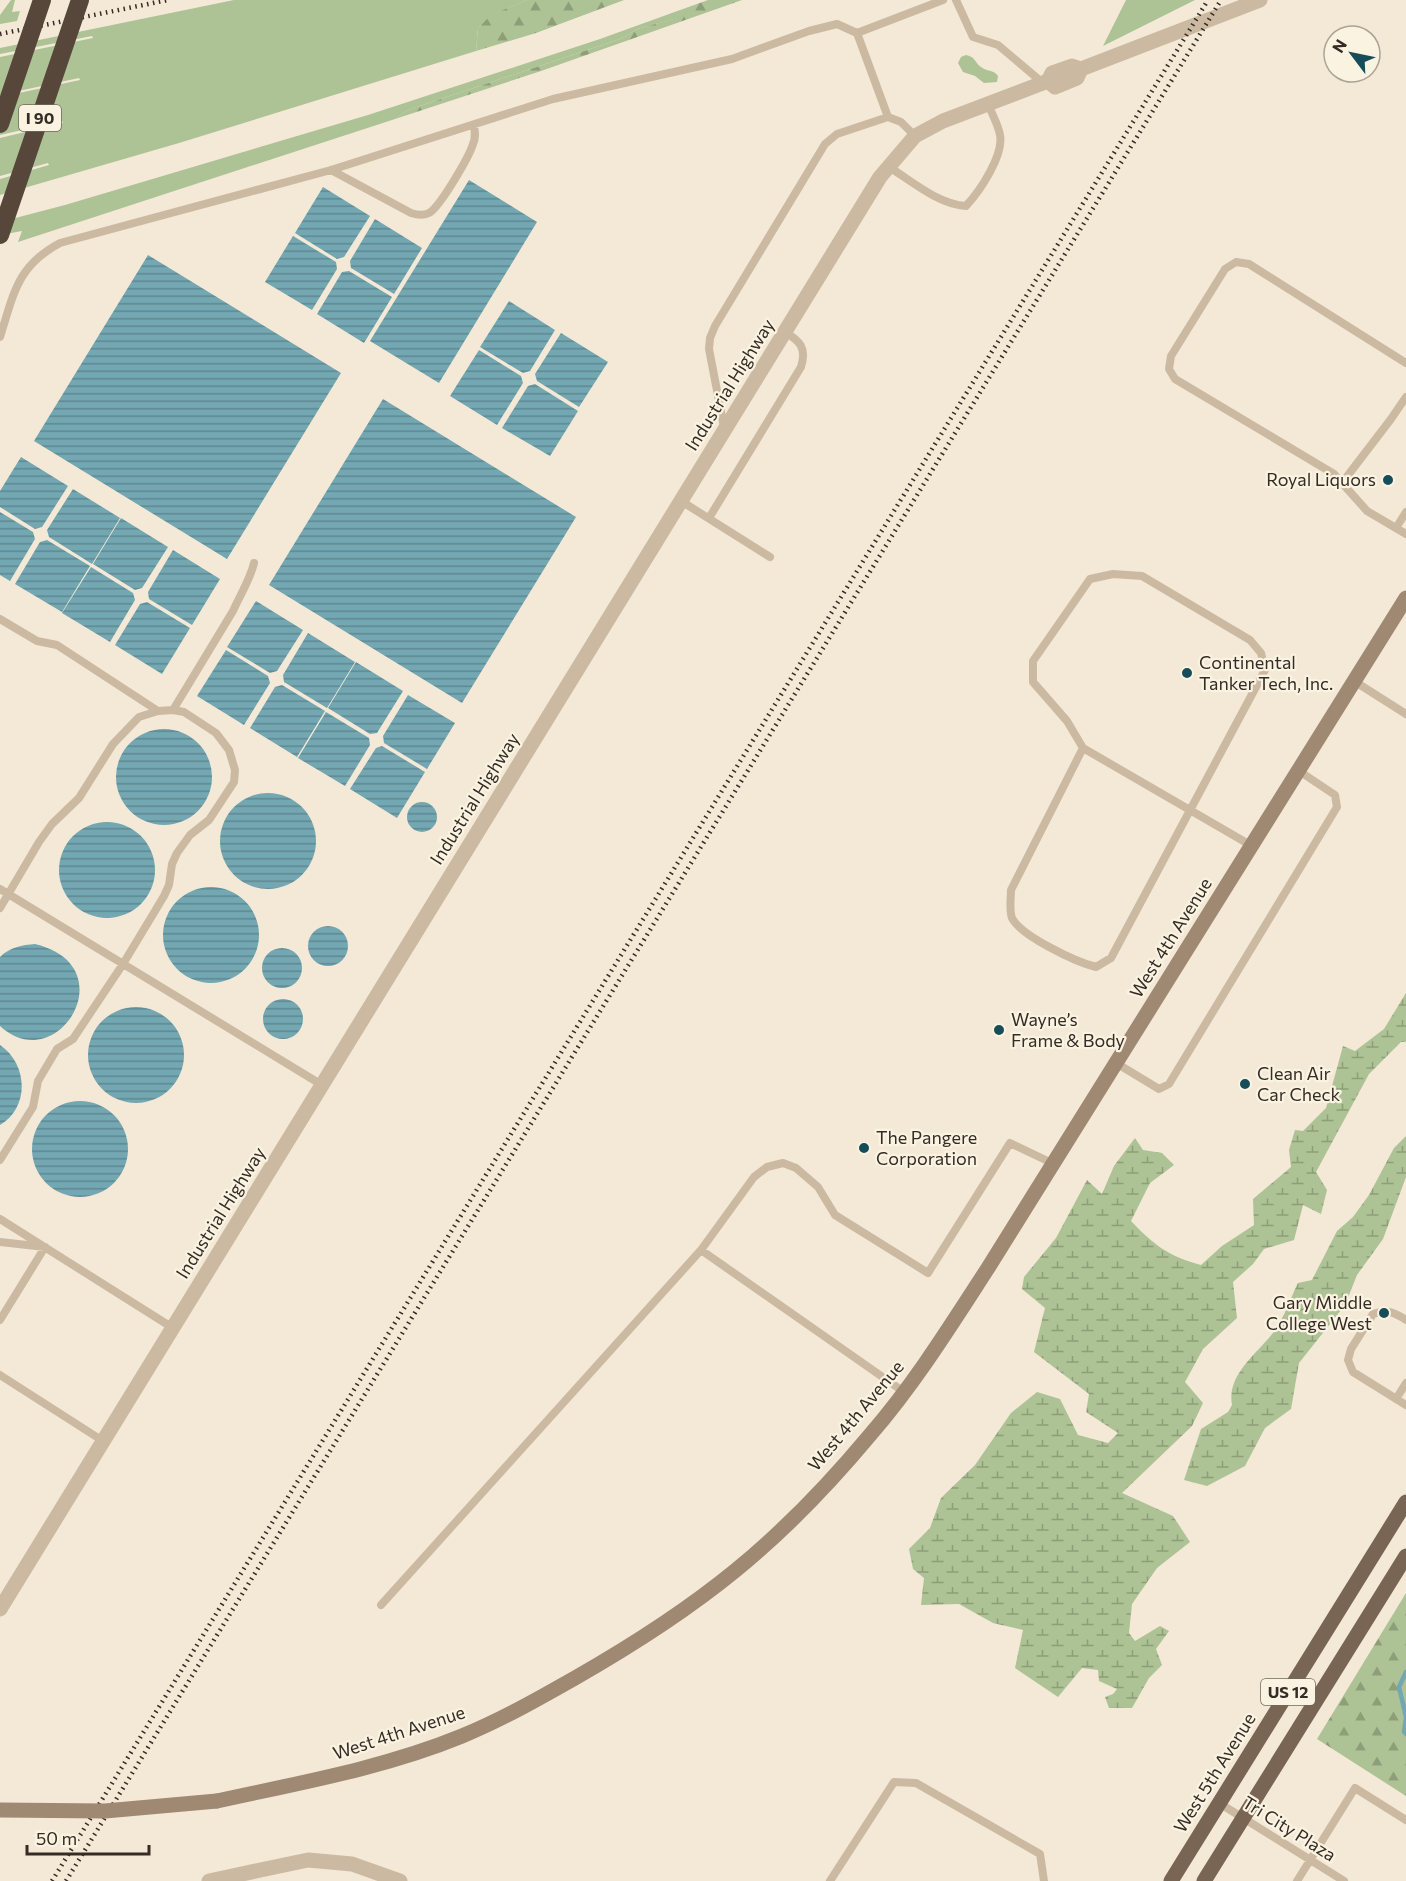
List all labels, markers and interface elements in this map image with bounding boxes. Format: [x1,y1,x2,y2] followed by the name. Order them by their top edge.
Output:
[1322,24,1382,84] north arrow
[1328,36,1350,56] text: N
[19,105,61,131] road number: I 90
[680,314,779,454] street label: Industrial Highway
[1266,468,1376,490] place label: Royal Liquors
[1381,473,1395,487] marker: Royal Liquors
[1199,651,1333,694] place label: Continental Tanker Tech, Inc.
[1180,666,1194,680] marker: Continental Tanker Tech, Inc.
[425,728,524,868] street label: Industrial Highway
[1124,873,1216,1002] street label: West 4th Avenue
[1011,1008,1125,1051] place label: Wayne’s Frame & Body
[992,1023,1006,1037] marker: Wayne’s Frame & Body
[1257,1062,1340,1105] place label: Clean Air Car Check
[1238,1077,1252,1091] marker: Clean Air Car Check
[876,1126,977,1169] place label: The Pangere Corporation
[857,1141,871,1155] marker: The Pangere Corporation
[171,1142,270,1282] street label: Industrial Highway
[1266,1291,1372,1334] place label: Gary Middle College West
[1377,1306,1391,1320] marker: Gary Middle College West
[803,1356,908,1475] street label: West 4th Avenue
[1261,1679,1315,1705] road number: US 12
[330,1700,467,1764] street label: West 4th Avenue
[1169,1709,1260,1836] street label: West 5th Avenue
[1239,1791,1340,1866] street label: Tri City Plaza
[27,1818,148,1856] scale bar
[36,1827,77,1849] text: 50 m

